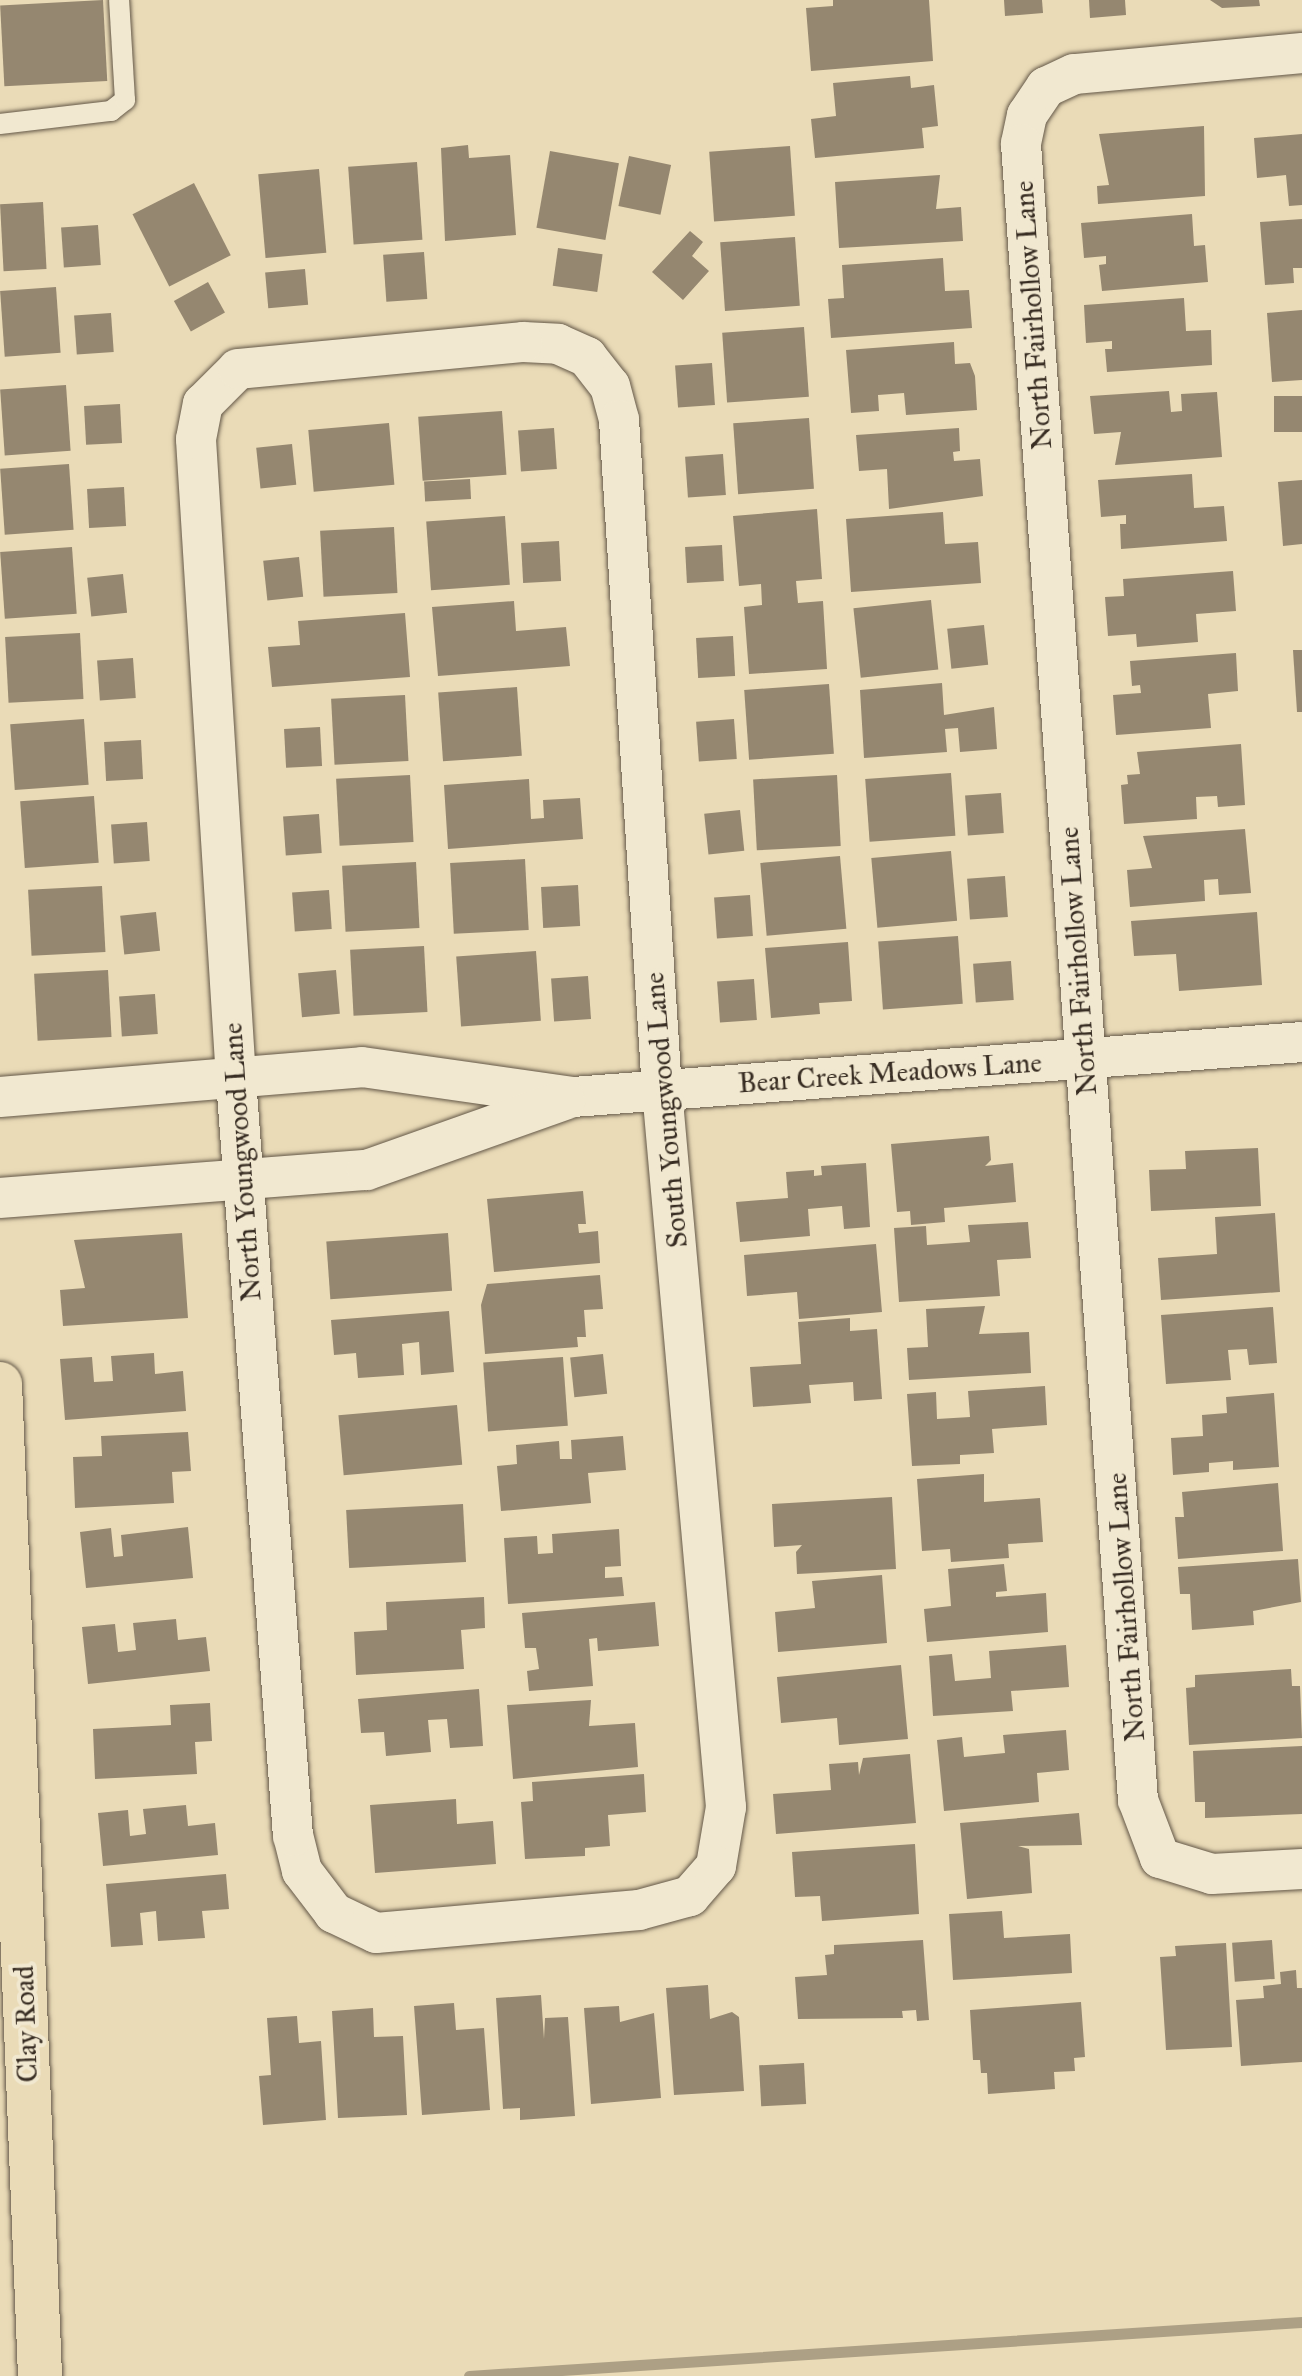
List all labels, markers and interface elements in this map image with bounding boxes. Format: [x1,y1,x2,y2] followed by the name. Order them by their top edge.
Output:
[1007,179,1059,451] street label: North Fairhollow Lane
[1052,825,1104,1097] street label: North Fairhollow Lane
[637,971,695,1249] street label: South Youngwood Lane
[215,1021,269,1303] street label: North Youngwood Lane
[737,1046,1043,1100] street label: Bear Creek Meadows Lane
[1100,1471,1152,1743] street label: North Fairhollow Lane
[7,1965,45,2083] street label: Clay Road

